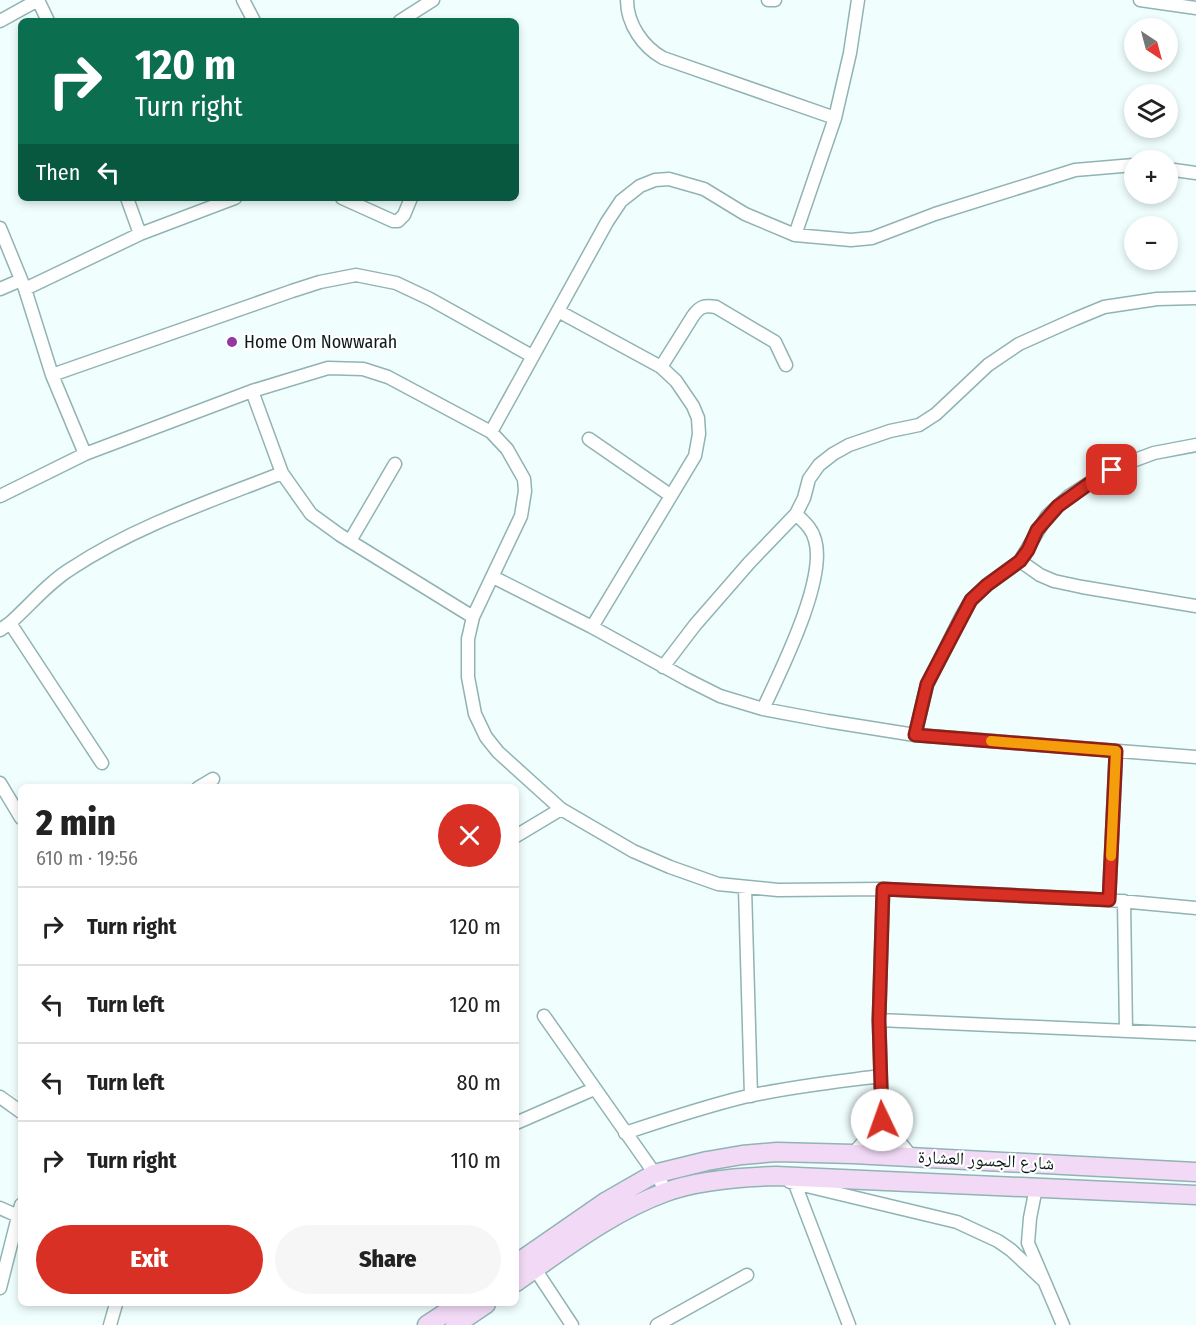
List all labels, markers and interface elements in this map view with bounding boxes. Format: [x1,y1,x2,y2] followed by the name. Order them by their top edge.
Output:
[1124,18,1178,72] north arrow
[1124,18,1178,270] map controls
[135,40,236,90] text: 120 m
[36,42,114,120] icon: right
[1124,84,1178,138] button: layers
[135,91,243,123] text: Turn right
[1124,150,1178,204] button: +
[92,156,125,189] icon: left
[36,159,80,186] text: Then
[1124,216,1178,270] button: −
[244,331,397,353] place label: Home Om Nowwarah
[225,335,239,349] marker: Home Om Nowwarah
[1086,444,1137,495] pin
[1095,453,1128,486] icon: arrive
[36,801,116,845] text: 2 min
[438,804,501,867] button: close
[36,846,138,870] text: 610 m · 19:56
[36,910,69,943] icon: right
[87,913,176,940] text: Turn right
[449,913,501,940] text: 120 m
[36,988,69,1021] icon: left
[87,991,165,1018] text: Turn left
[449,991,501,1018] text: 120 m
[36,1066,69,1099] icon: left
[87,1069,165,1096] text: Turn left
[456,1069,501,1096] text: 80 m
[850,1088,914,1152] position arrow
[36,1144,69,1177] icon: right
[917,1145,1055,1175] street label: شارع الجسور العشارة
[87,1147,176,1174] text: Turn right
[451,1147,501,1174] text: 110 m
[36,1225,263,1294] button: Exit
[275,1225,501,1294] button: Share

